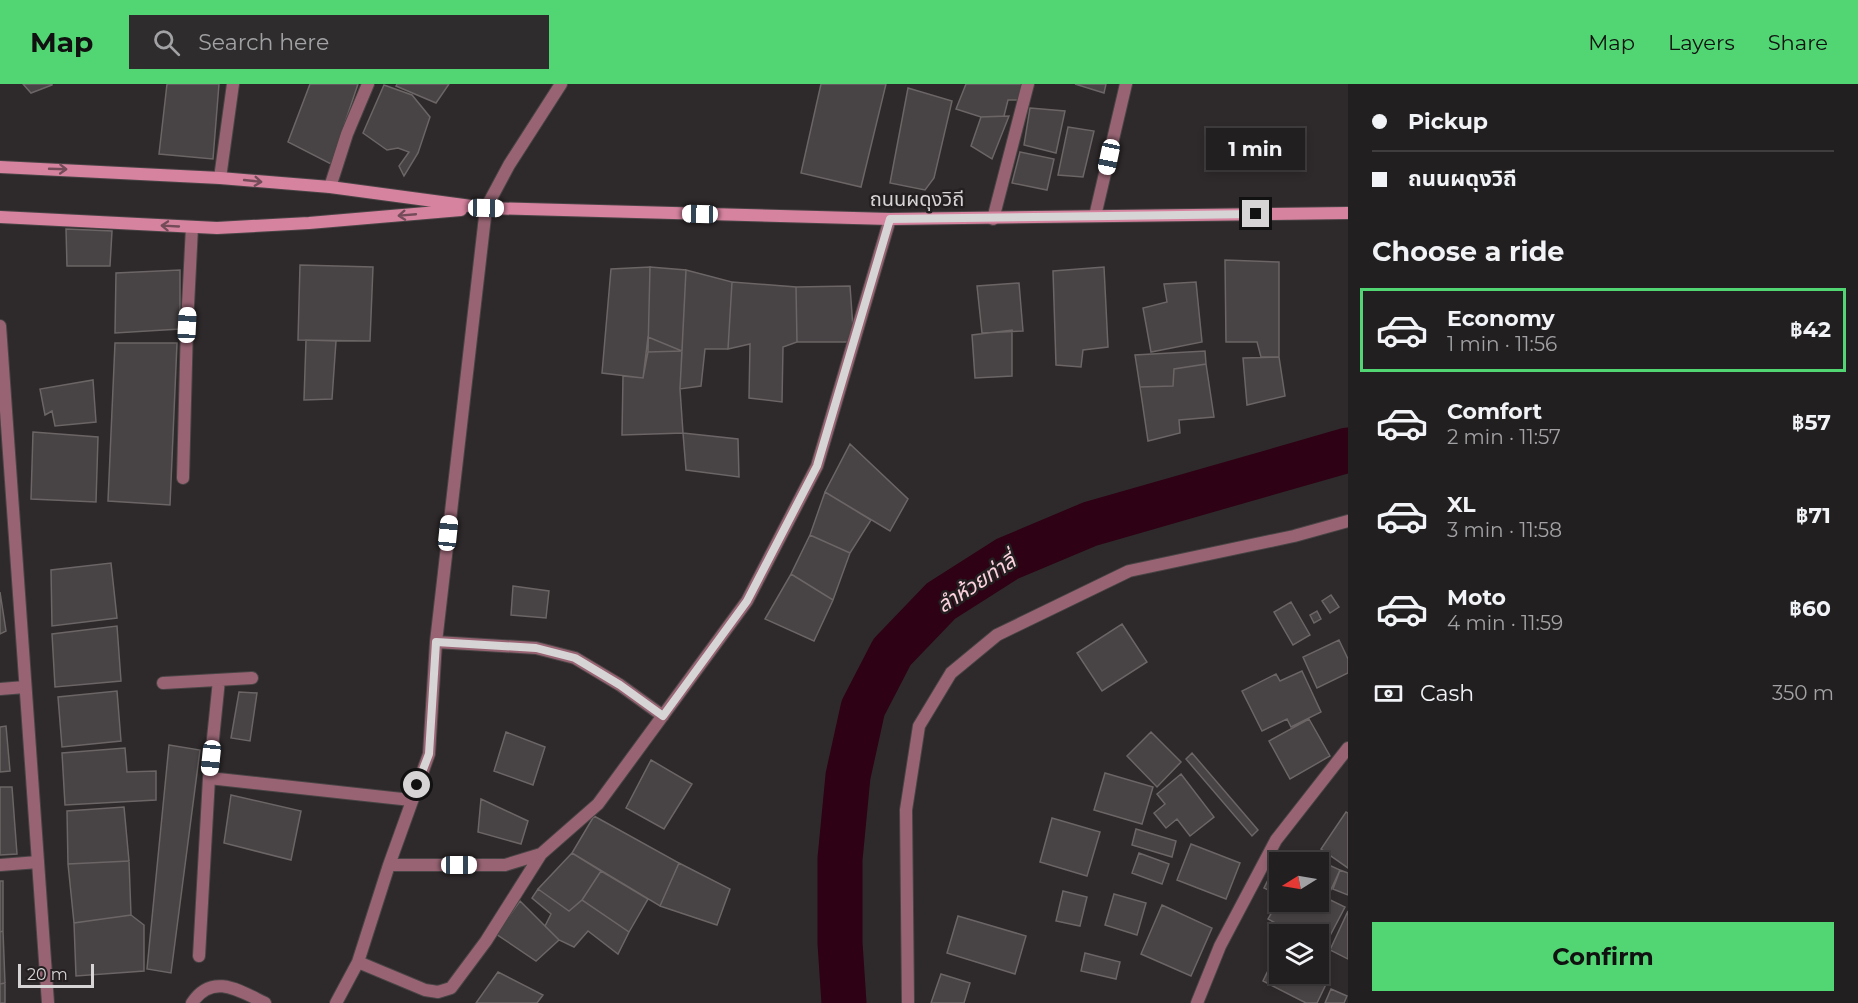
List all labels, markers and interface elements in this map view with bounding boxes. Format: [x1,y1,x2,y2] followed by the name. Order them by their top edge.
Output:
[129,15,549,69] search box
[30,25,93,59] text: Map
[150,26,183,59] icon: search
[198,29,329,56] text: Search here
[1588,30,1635,55] text: Map
[1668,30,1735,55] text: Layers
[1768,30,1828,55] text: Share
[1408,108,1488,135] text: Pickup
[1206,127,1306,169] callout: 1 min
[1228,137,1283,161] text: 1 min
[1096,138,1122,176] car
[48,164,68,175] one-way arrow
[1408,165,1517,192] text: ถนนผดุงวิถี
[243,176,262,187] one-way arrow
[870,187,964,211] street label: ถนนผดุงวิถี
[468,199,504,217] car
[1242,200,1269,227] route end
[682,205,718,223] car
[397,209,417,220] one-way arrow
[161,220,181,231] one-way arrow
[1372,235,1564,268] text: Choose a ride
[1375,303,1429,357] icon: car
[1447,305,1555,332] text: Economy
[177,307,197,343] car
[1790,316,1831,343] text: ฿42
[1447,332,1557,356] text: 1 min · 11:56
[1375,396,1429,450] icon: car
[1447,398,1542,425] text: Comfort
[1792,409,1831,436] text: ฿57
[1447,425,1561,449] text: 2 min · 11:57
[1375,489,1429,543] icon: car
[1447,491,1476,518] text: XL
[1796,502,1831,529] text: ฿71
[437,514,459,552] car
[1447,518,1562,542] text: 3 min · 11:58
[931,545,1023,618] water label: ลำห้วยท่าลี่
[1375,582,1429,636] icon: car
[1447,584,1506,611] text: Moto
[1789,595,1831,622] text: ฿60
[1447,611,1563,635] text: 4 min · 11:59
[1372,677,1405,710] icon: cash
[1420,680,1474,707] text: Cash
[1772,681,1834,705] text: 350 m
[200,739,222,777] car
[403,771,430,798] route start
[1269,852,1329,912] north arrow
[1269,852,1329,984] map controls
[441,856,477,874] car
[1372,922,1834,991] button: Confirm
[1269,924,1329,984] button: layers
[18,961,94,988] scale bar
[27,965,68,984] text: 20 m

